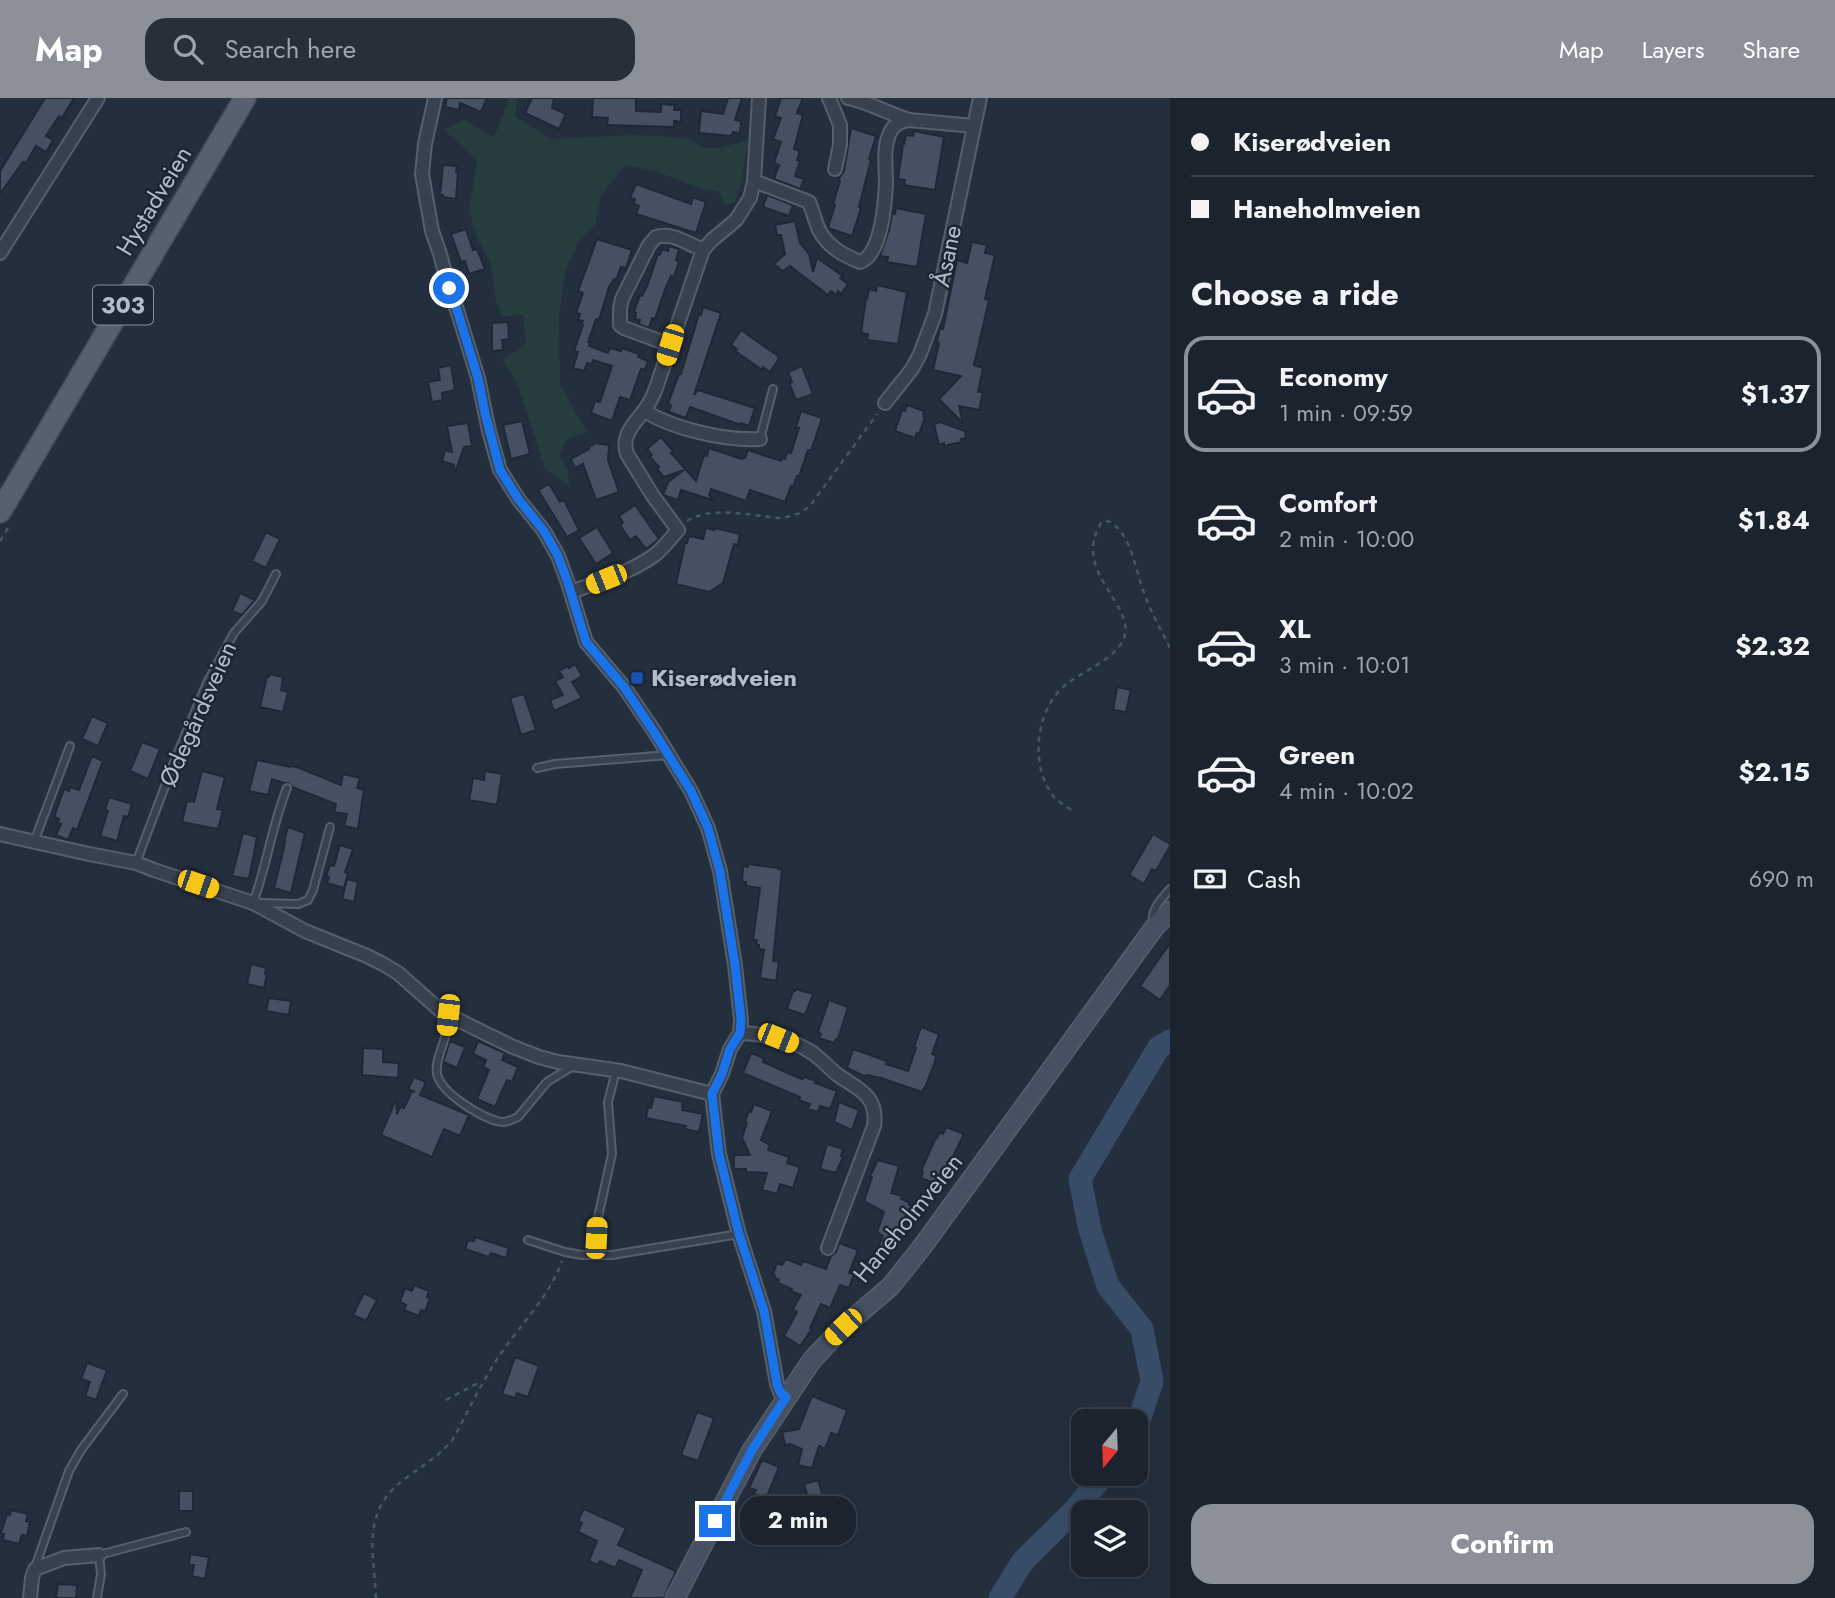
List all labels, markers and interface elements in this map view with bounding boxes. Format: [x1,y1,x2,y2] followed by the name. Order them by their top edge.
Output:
[145,18,635,81] search box
[35,26,103,73] text: Map
[169,30,207,68] icon: search
[225,30,356,68] text: Search here
[1559,32,1604,67] text: Map
[1642,32,1704,67] text: Layers
[1742,32,1800,67] text: Share
[1233,123,1391,161] text: Kiserødveien
[107,139,200,262] street label: Hystadveien
[1233,190,1421,228] text: Haneholmveien
[923,222,970,290] street label: Åsane
[1191,271,1399,317] text: Choose a ride
[433,272,465,304] route start
[93,286,153,325] road number: 303
[654,322,687,368] car
[1279,358,1388,396] text: Economy
[1195,363,1258,426] icon: car
[1741,375,1810,413] text: $1.37
[1279,396,1413,430] text: 1 min · 09:59
[1279,484,1377,522] text: Comfort
[1195,489,1258,552] icon: car
[1738,501,1810,539] text: $1.84
[1279,522,1414,556] text: 2 min · 10:00
[583,561,630,597] car
[1279,610,1311,648] text: XL
[1195,615,1258,678] icon: car
[1735,627,1810,665] text: $2.32
[150,636,245,792] street label: Ødegårdsveien
[1279,648,1410,682] text: 3 min · 10:01
[651,660,797,695] place label: Kiserødveien
[629,670,645,686] marker: Kiserødveien
[1279,736,1355,774] text: Green
[1195,741,1258,804] icon: car
[1738,753,1810,791] text: $2.15
[1279,774,1414,808] text: 4 min · 10:02
[1191,860,1229,898] icon: cash
[1247,860,1301,898] text: Cash
[1749,862,1814,896] text: 690 m
[175,867,222,901] car
[436,993,461,1037] car
[755,1020,802,1056] car
[845,1146,971,1290] street label: Haneholmveien
[585,1216,608,1260] car
[821,1305,866,1349] car
[1071,1409,1148,1486] north arrow
[1071,1409,1148,1577] map controls
[740,1496,855,1546] callout: 2 min
[1071,1500,1148,1577] button: layers
[768,1503,828,1537] text: 2 min
[1191,1504,1814,1584] button: Confirm
[699,1505,731,1537] route end

